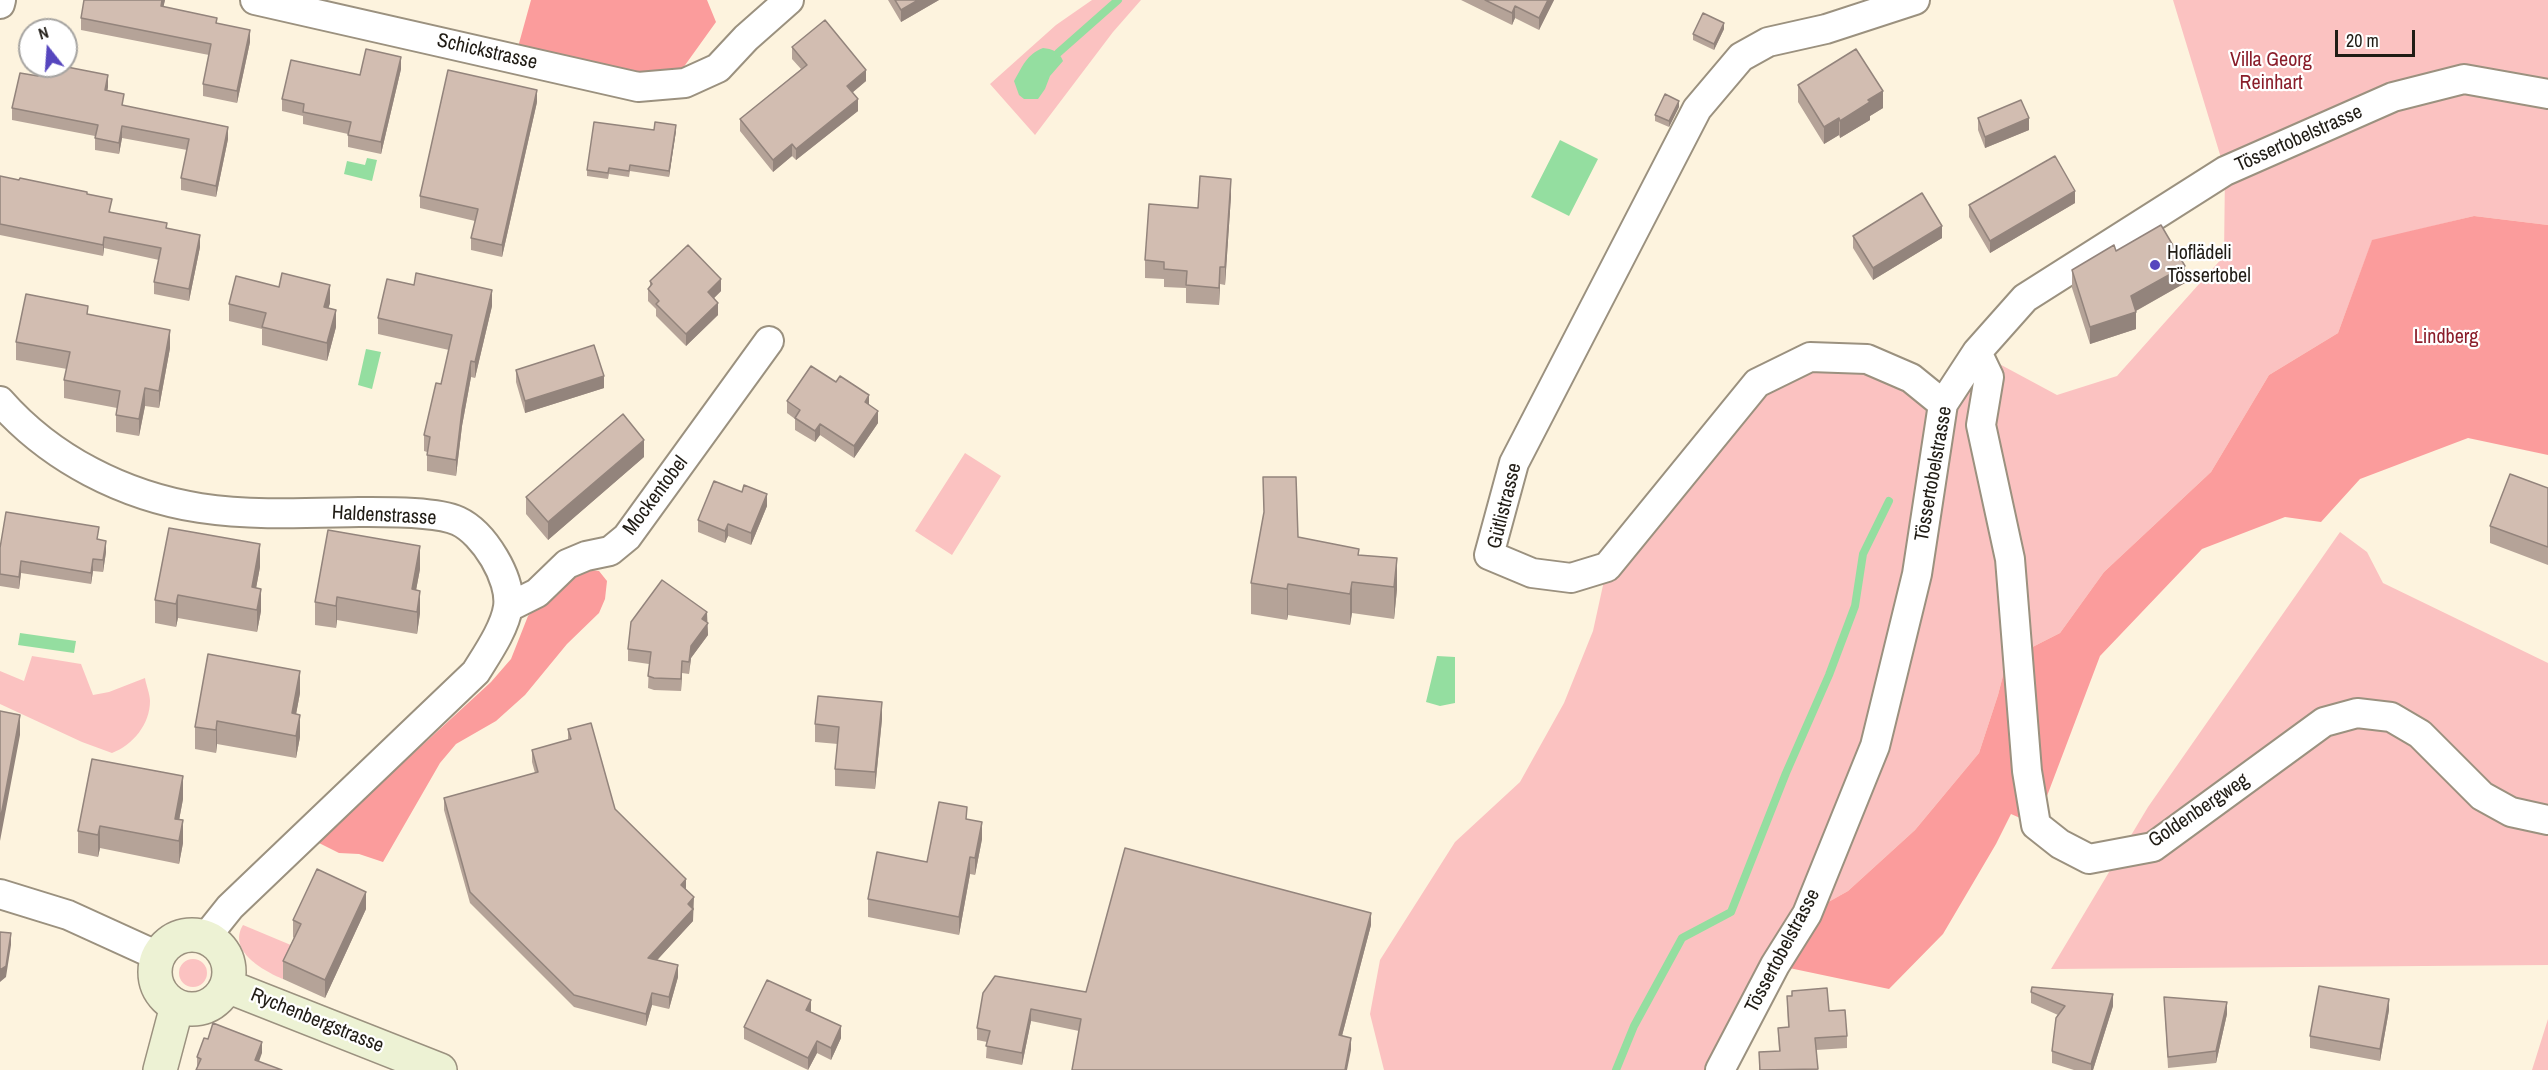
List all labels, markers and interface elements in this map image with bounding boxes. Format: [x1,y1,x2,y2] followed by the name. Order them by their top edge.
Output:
[18,18,78,78] north arrow
[2338,18,2418,56] scale bar
[36,21,51,45] text: N
[2346,28,2379,53] text: 20 m
[435,29,539,75] street label: Schickstrasse
[2230,49,2312,96] park label: Villa Georg Reinhart
[2232,100,2366,178] street label: Tössertobelstrasse
[2167,242,2251,289] place label: Hoflädeli Tössertobel
[2148,258,2162,272] marker: Hoflädeli Tössertobel
[2414,326,2478,350] park label: Lindberg
[1910,405,1958,543] street label: Tössertobelstrasse
[618,452,694,540] street label: Mockentobel
[1483,461,1527,551] street label: Gütlistrasse
[331,501,437,531] street label: Haldenstrasse
[2144,769,2254,853] street label: Goldenbergweg
[1740,885,1826,1017] street label: Tössertobelstrasse
[247,983,387,1059] street label: Rychenbergstrasse

